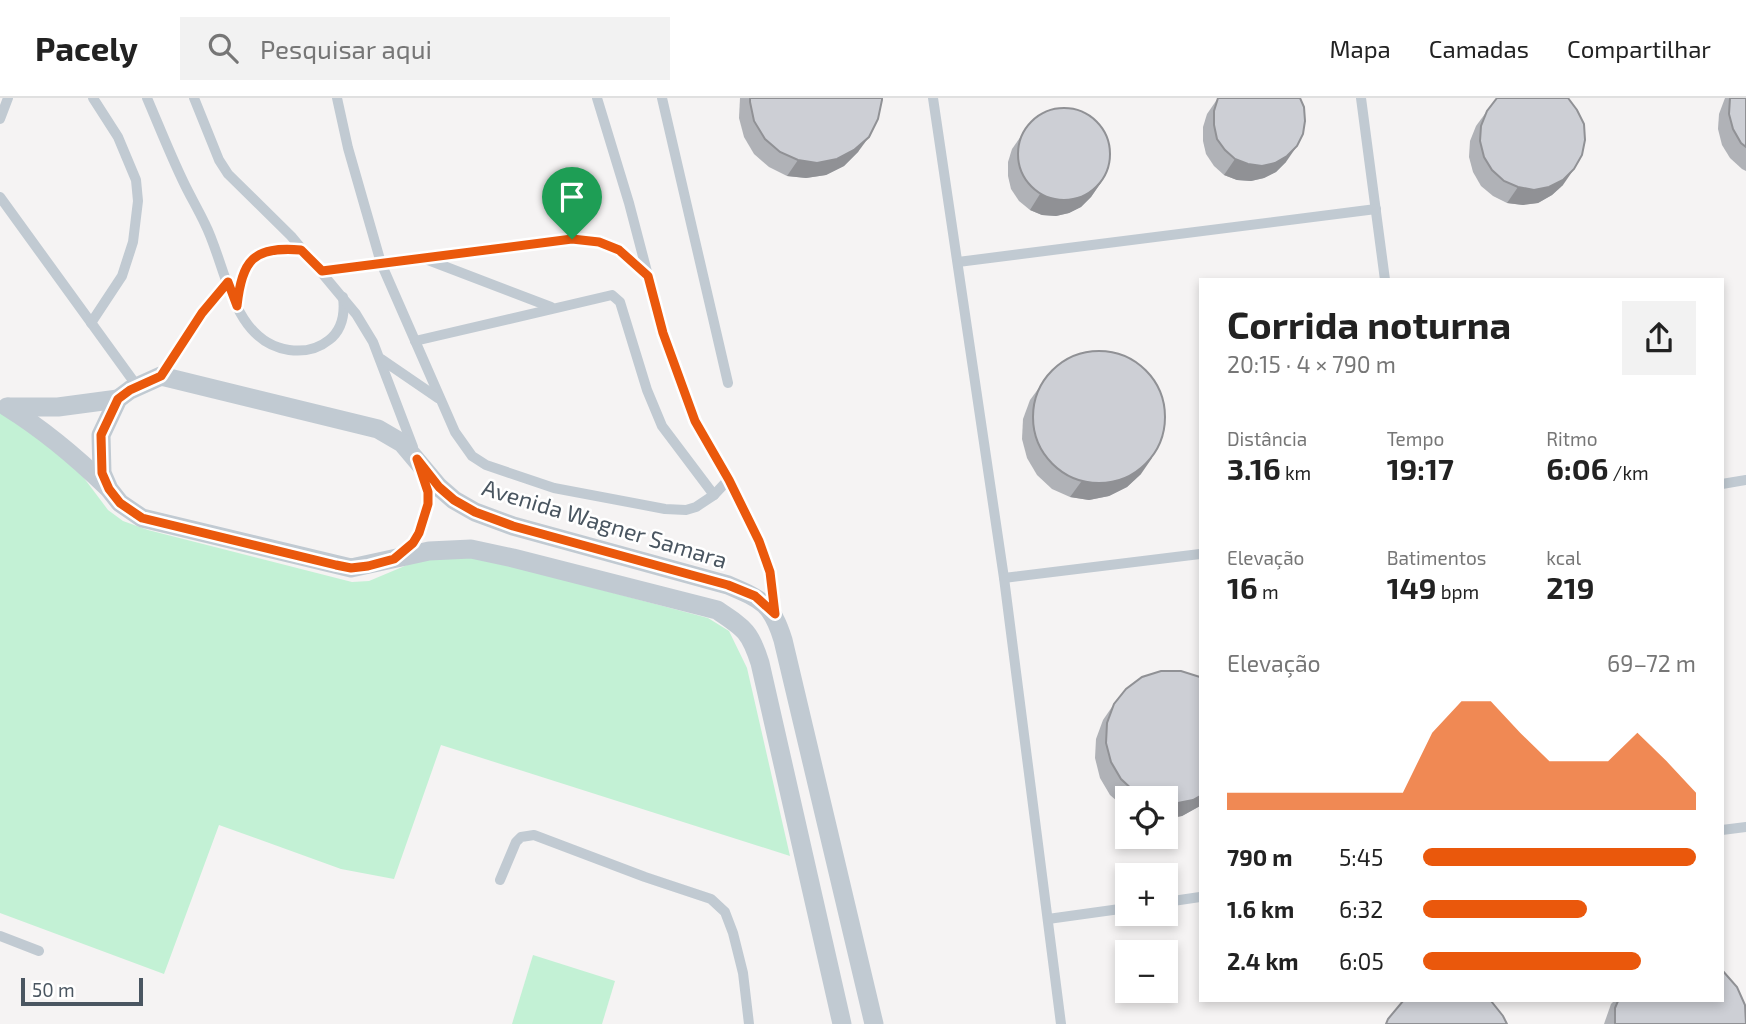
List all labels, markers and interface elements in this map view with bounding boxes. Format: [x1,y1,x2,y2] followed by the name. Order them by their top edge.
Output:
[180,17,670,80] search box
[35,28,138,68] text: Pacely
[204,29,242,67] icon: search
[260,33,432,64] text: Pesquisar aqui
[1329,34,1391,63] text: Mapa
[1429,34,1529,63] text: Camadas
[1567,34,1711,63] text: Compartilhar
[542,167,602,239] pin
[553,178,591,216] icon: arrive
[1227,301,1511,347] text: Corrida noturna
[1622,301,1696,375] button: share
[1227,350,1396,378] text: 20:15 · 4 × 790 m
[1227,427,1307,450] text: Distância
[1387,427,1444,450] text: Tempo
[1546,427,1597,450] text: Ritmo
[1227,450,1281,486] text: 3.16
[1387,450,1454,486] text: 19:17
[1546,450,1608,486] text: 6:06
[1281,461,1311,484] text: km
[1608,461,1649,484] text: /km
[479,472,731,574] street label: Avenida Wagner Samara
[1227,546,1304,569] text: Elevação
[1387,546,1486,569] text: Batimentos
[1546,546,1581,569] text: kcal
[1227,569,1258,605] text: 16
[1387,569,1436,605] text: 149
[1546,569,1594,605] text: 219
[1258,580,1279,603] text: m
[1436,580,1479,603] text: bpm
[1227,649,1321,677] text: Elevação
[1607,649,1696,677] text: 69–72 m
[1115,786,1178,1003] map controls
[1115,786,1178,849] button: locate
[1227,843,1292,871] text: 790 m
[1339,843,1383,871] text: 5:45
[1115,863,1178,926] button: +
[1227,895,1294,923] text: 1.6 km
[1339,895,1383,923] text: 6:32
[1115,940,1178,1003] button: −
[1227,947,1299,975] text: 2.4 km
[1339,947,1384,975] text: 6:05
[21,975,144,1007] scale bar
[32,978,75,1001] text: 50 m

